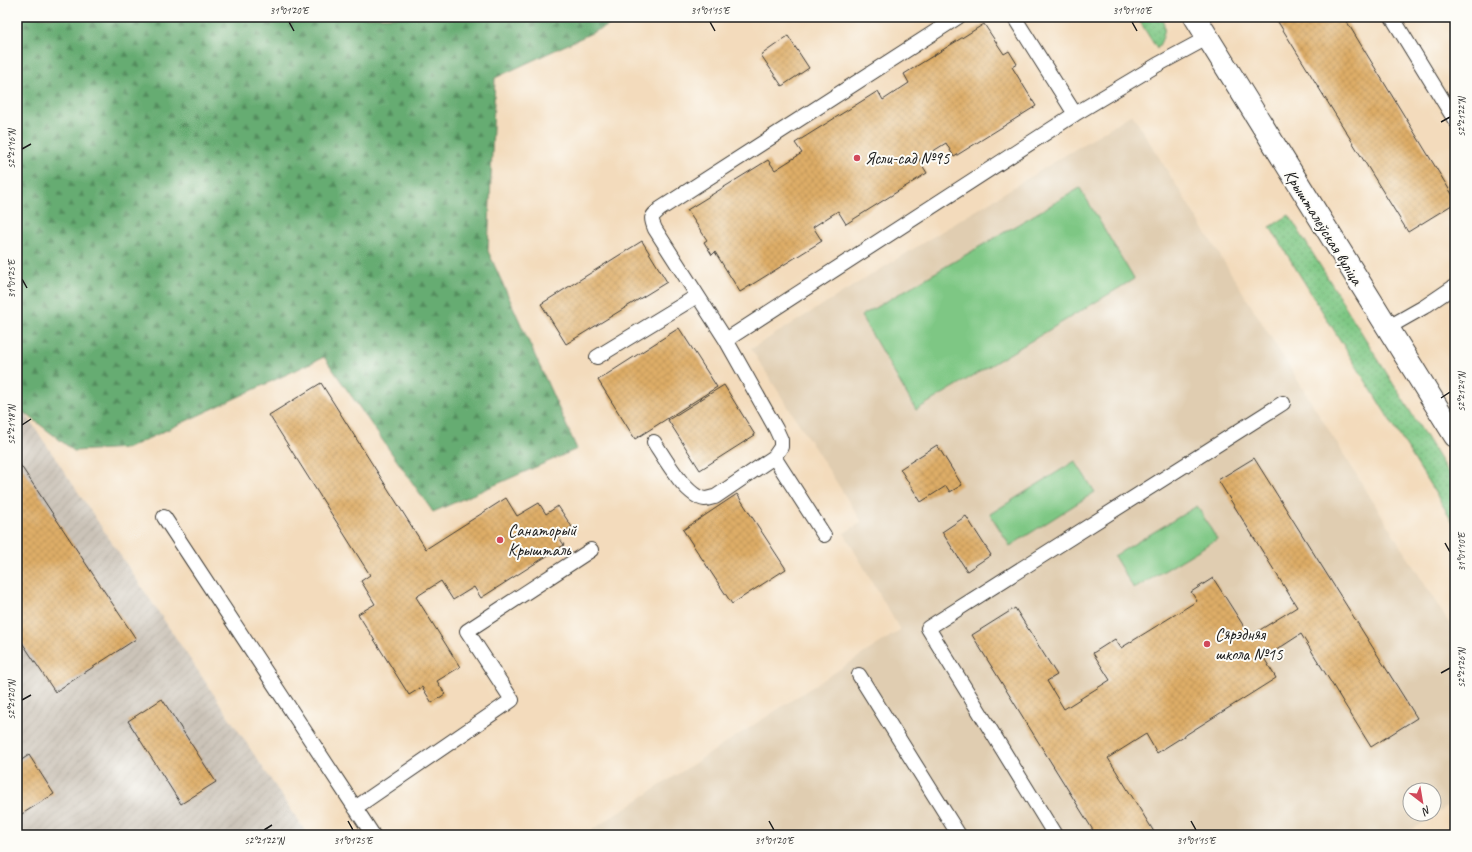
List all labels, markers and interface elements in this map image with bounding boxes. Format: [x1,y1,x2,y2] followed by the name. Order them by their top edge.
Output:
[270,4,310,17] text: 31°01'20"E
[691,4,731,17] text: 31°01'15"E
[1113,4,1153,17] text: 31°01'10"E
[1455,95,1468,137] text: 52°21'22"N
[5,127,18,169] text: 52°21'16"N
[865,148,951,169] place label: Ясли-сад №95
[852,153,862,163] marker: Ясли-сад №95
[1280,165,1368,290] street label: Крышталеўская вуліца
[5,258,18,298] text: 31°01'25"E
[1455,370,1468,412] text: 52°21'24"N
[5,403,18,445] text: 52°21'18"N
[508,520,577,561] place label: Санаторый Крышталь
[1455,531,1468,571] text: 31°01'10"E
[495,535,505,545] marker: Санаторый Крышталь
[1215,624,1284,665] place label: Сярэдняя школа №15
[1202,639,1212,649] marker: Сярэдняя школа №15
[1455,646,1468,688] text: 52°21'26"N
[5,678,18,720] text: 52°21'20"N
[1402,782,1442,822] north arrow
[1419,803,1434,819] text: N
[244,834,286,847] text: 52°21'22"N
[334,834,374,847] text: 31°01'25"E
[755,834,795,847] text: 31°01'20"E
[1177,834,1217,847] text: 31°01'15"E

